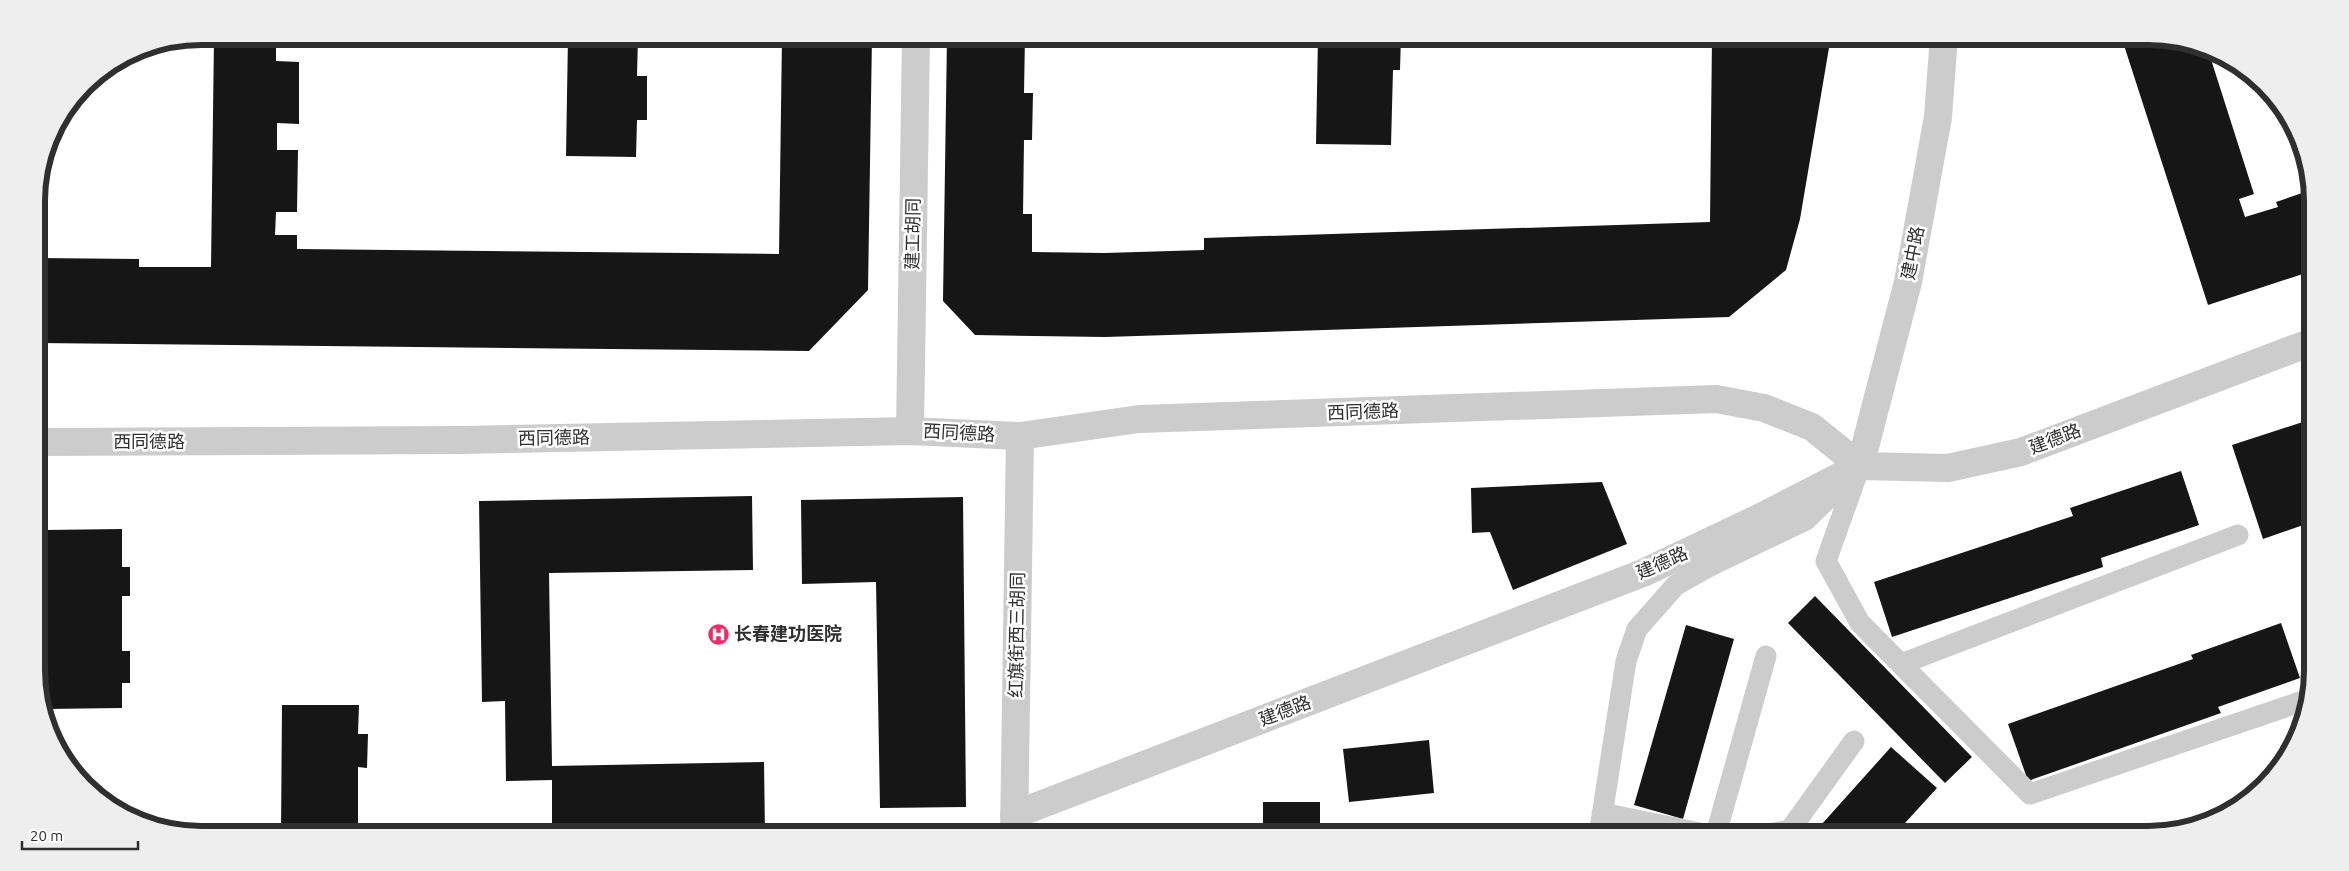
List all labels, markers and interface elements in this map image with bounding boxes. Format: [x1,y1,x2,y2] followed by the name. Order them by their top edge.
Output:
[901,198,923,270] street label: 建工胡同
[1897,224,1927,281] street label: 建中路
[1327,400,1399,422] street label: 西同德路
[2026,419,2083,457] street label: 建德路
[923,420,996,444] street label: 西同德路
[518,426,590,448] street label: 西同德路
[113,431,185,451] street label: 西同德路
[1633,542,1690,582] street label: 建德路
[1005,572,1027,698] street label: 红旗街西三胡同
[706,622,730,646] hospital icon: 长春建功医院
[734,623,842,643] place label: 长春建功医院
[1256,691,1313,729] street label: 建德路
[22,818,139,850] scale bar
[30,827,63,844] text: 20 m

